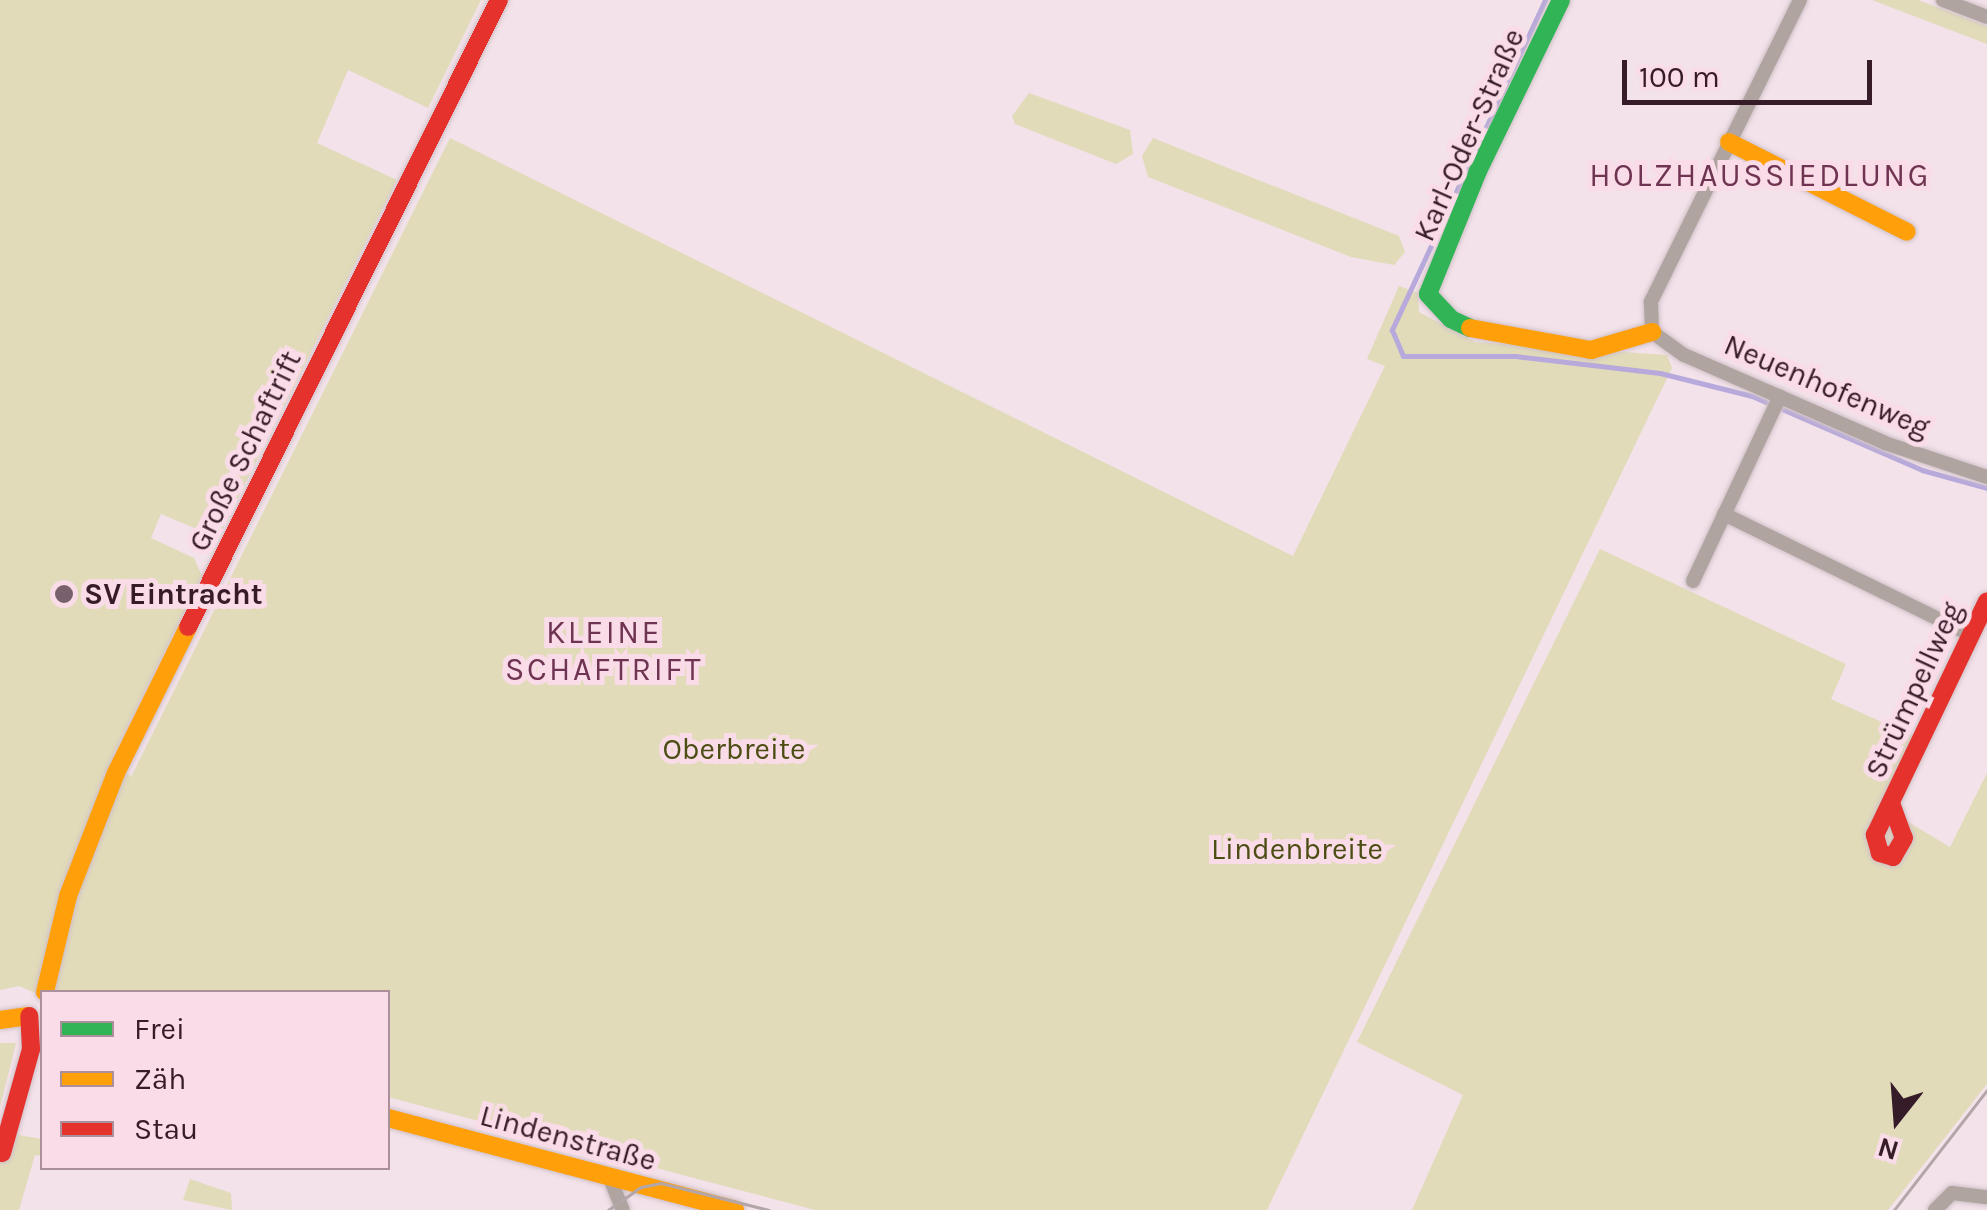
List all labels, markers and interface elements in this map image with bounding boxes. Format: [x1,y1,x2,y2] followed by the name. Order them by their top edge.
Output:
[1406,23,1532,247] street label: Karl-Oder-Straße
[1627,40,1877,102] scale bar
[1639,59,1720,95] text: 100 m
[1589,157,1931,195] district label: HOLZHAUSSIEDLUNG
[1719,326,1935,446] street label: Neuenhofenweg
[181,345,309,557] street label: Große Schaftrift
[84,576,262,612] place label: SV Eintracht
[53,583,75,605] marker: SV Eintracht
[1857,596,1971,784] street label: Strümpellweg
[505,615,703,690] district label: KLEINE SCHAFTRIFT
[662,731,806,767] park label: Oberbreite
[1211,831,1383,867] park label: Lindenbreite
[40,990,390,1170] legend
[134,1011,185,1047] text: Frei
[134,1061,186,1097] text: Zäh
[1847,1070,1947,1170] north arrow
[476,1097,660,1179] street label: Lindenstraße
[134,1111,198,1147] text: Stau
[1874,1130,1903,1168] text: N

